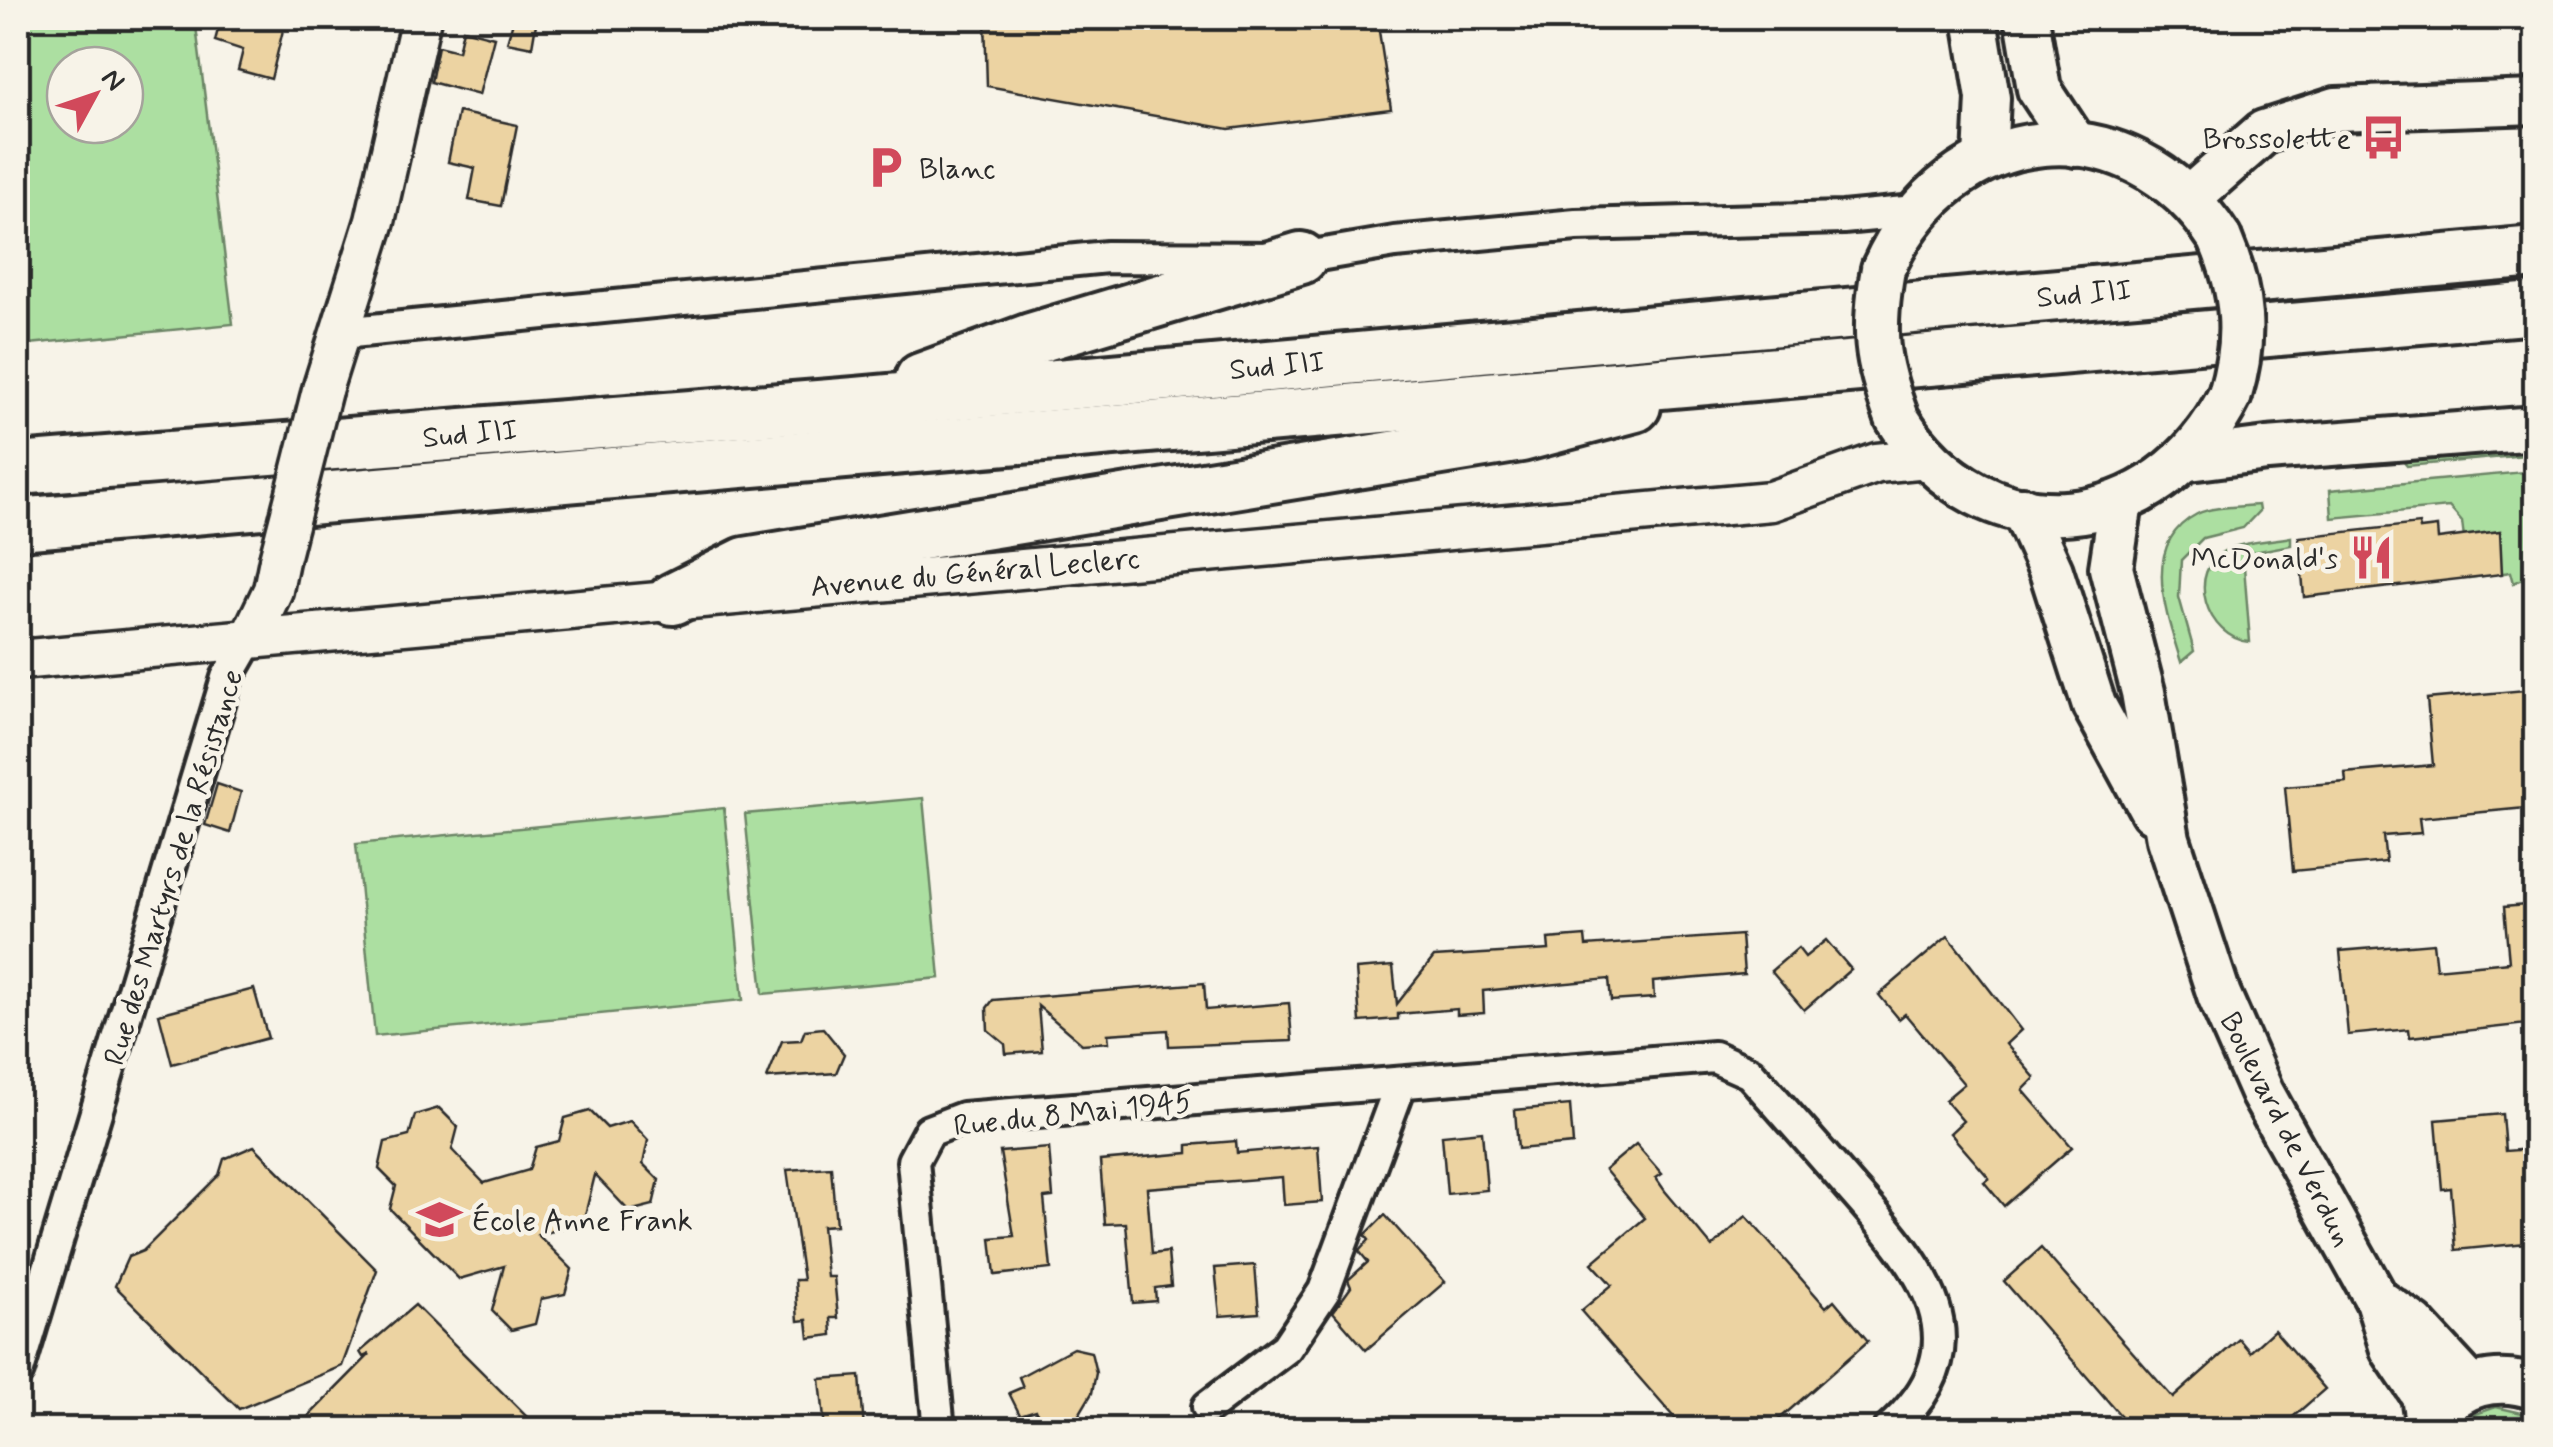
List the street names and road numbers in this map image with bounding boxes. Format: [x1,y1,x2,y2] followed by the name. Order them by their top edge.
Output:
[2035,271,2133,318] street label: Sud III
[1228,343,1326,390] street label: Sud III
[421,411,519,458] street label: Sud III
[809,540,1141,607] street label: Avenue du Général Leclerc
[96,665,253,1070] street label: Rue des Martyrs de la Résistance
[2210,1006,2362,1254] street label: Boulevard de Verdun
[952,1083,1194,1146] street label: Rue du 8 Mai 1945

